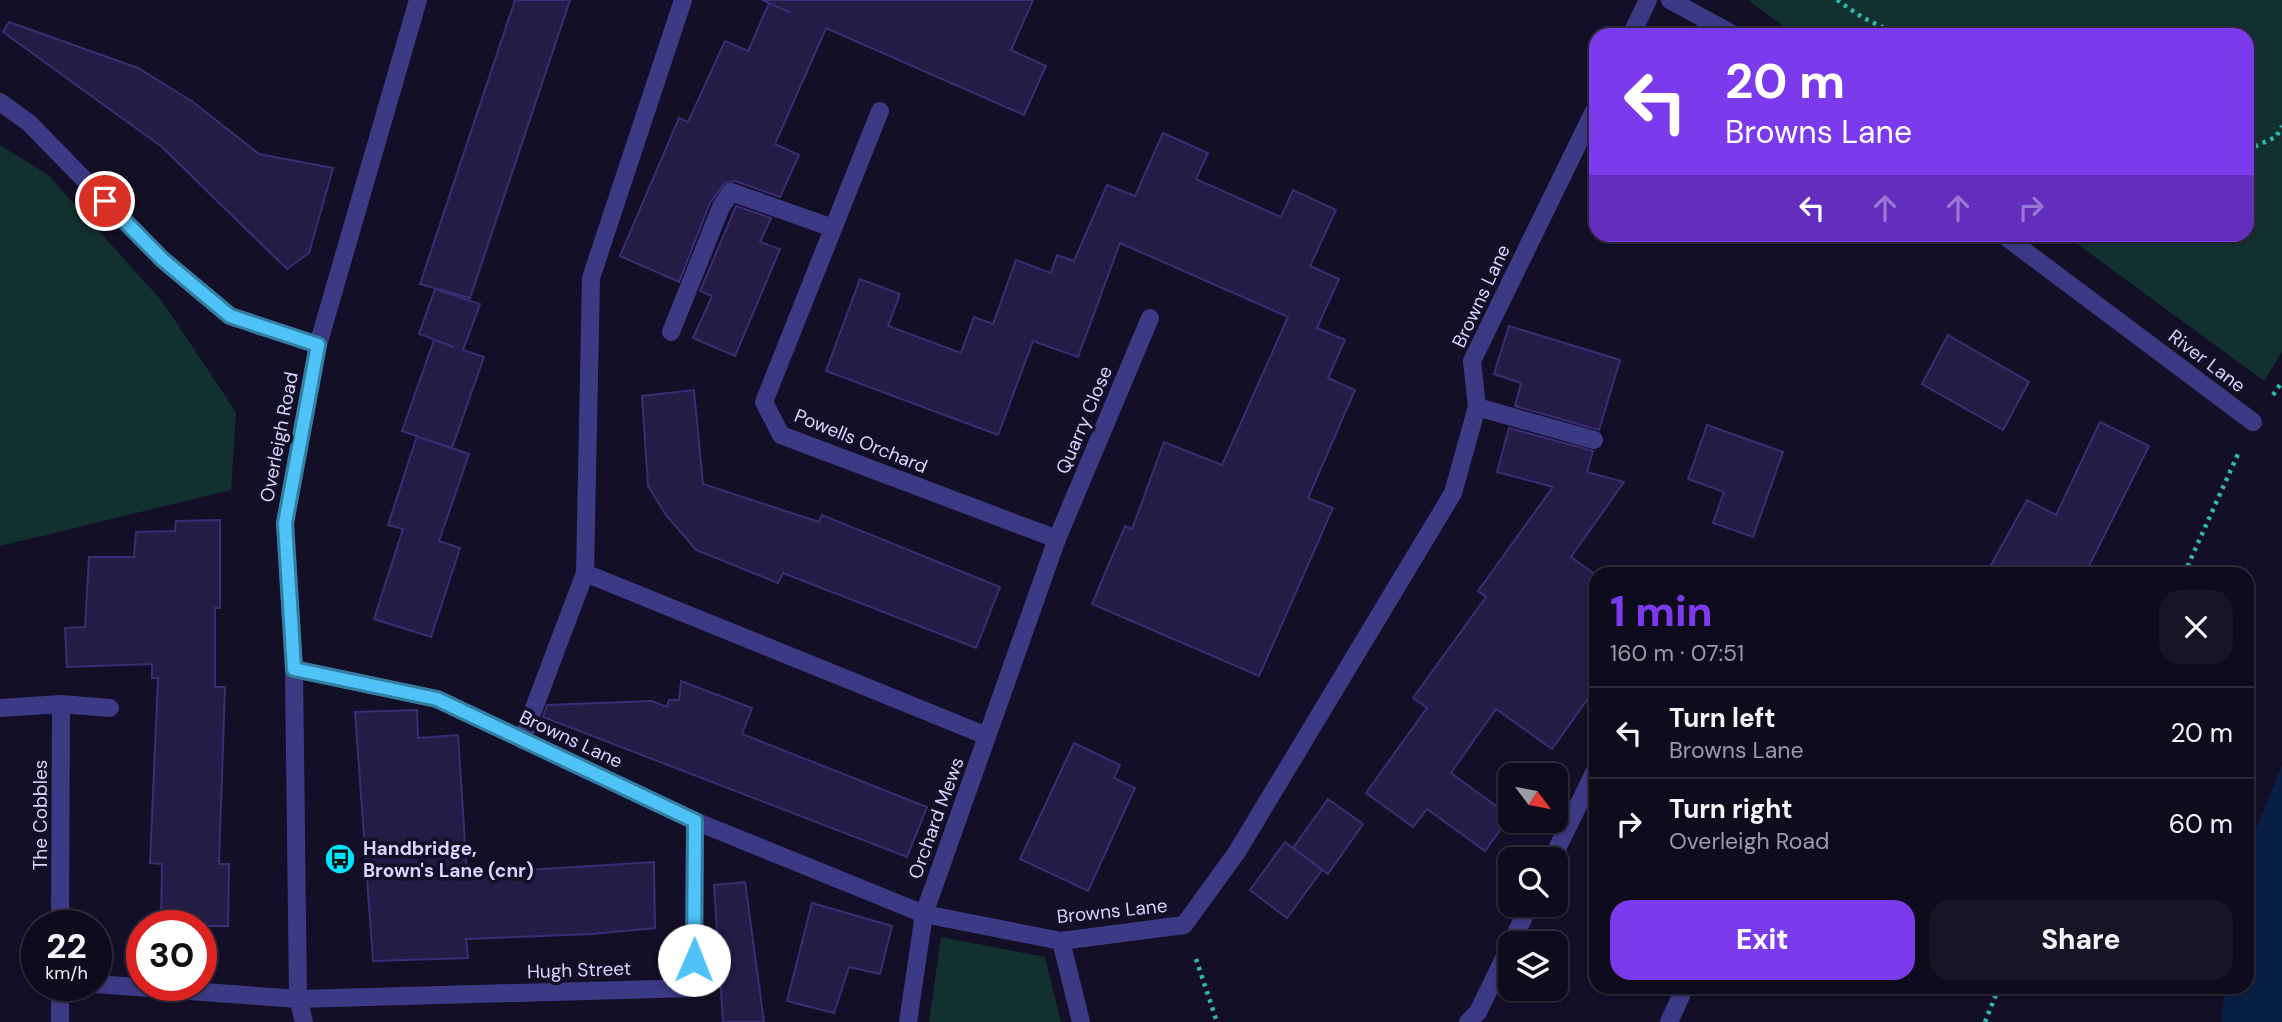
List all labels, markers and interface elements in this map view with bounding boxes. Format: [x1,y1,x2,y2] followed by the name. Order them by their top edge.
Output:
[1725,49,1845,113] text: 20 m
[1610,56,1701,147] icon: left
[1725,111,1912,153] text: Browns Lane
[75,171,135,231] pin
[86,182,124,220] icon: arrive
[1793,189,1831,227] icon: left
[1866,189,1904,227] icon: ahead
[1939,189,1977,227] icon: ahead
[2012,189,2050,227] icon: right
[1446,240,1516,352] street label: Browns Lane
[2163,324,2251,398] street label: River Lane
[1050,362,1118,478] street label: Quarry Close
[254,370,304,504] street label: Overleigh Road
[791,403,931,479] street label: Powells Orchard
[1610,584,1713,639] text: 1 min
[2159,590,2233,664] button: close
[1610,638,1744,668] text: 160 m · 07:51
[1669,701,1776,735] text: Turn left
[515,704,627,774] street label: Browns Lane
[1610,714,1648,752] icon: left
[2170,716,2233,750] text: 20 m
[1669,735,1803,765] text: Browns Lane
[902,754,970,882] street label: Orchard Mews
[28,760,53,870] street label: The Cobbles
[1498,763,1568,833] north arrow
[1498,763,1568,1001] map controls
[1669,792,1793,826] text: Turn right
[1610,805,1648,843] icon: right
[2169,807,2233,841] text: 60 m
[1669,826,1829,856] text: Overleigh Road
[363,836,534,883] place label: Handbridge, Brown's Lane (cnr)
[323,842,357,876] bus stop icon: Handbridge, Brown's Lane (cnr)
[1498,847,1568,917] button: search
[1055,893,1169,929] street label: Browns Lane
[1610,900,1915,980] button: Exit
[1929,900,2233,980] button: Share
[126,910,217,1001] speed limit sign: 30
[46,923,87,969] text: 22
[657,923,731,997] position arrow
[1498,931,1568,1001] button: layers
[526,956,632,984] street label: Hugh Street
[45,961,88,985] text: km/h

